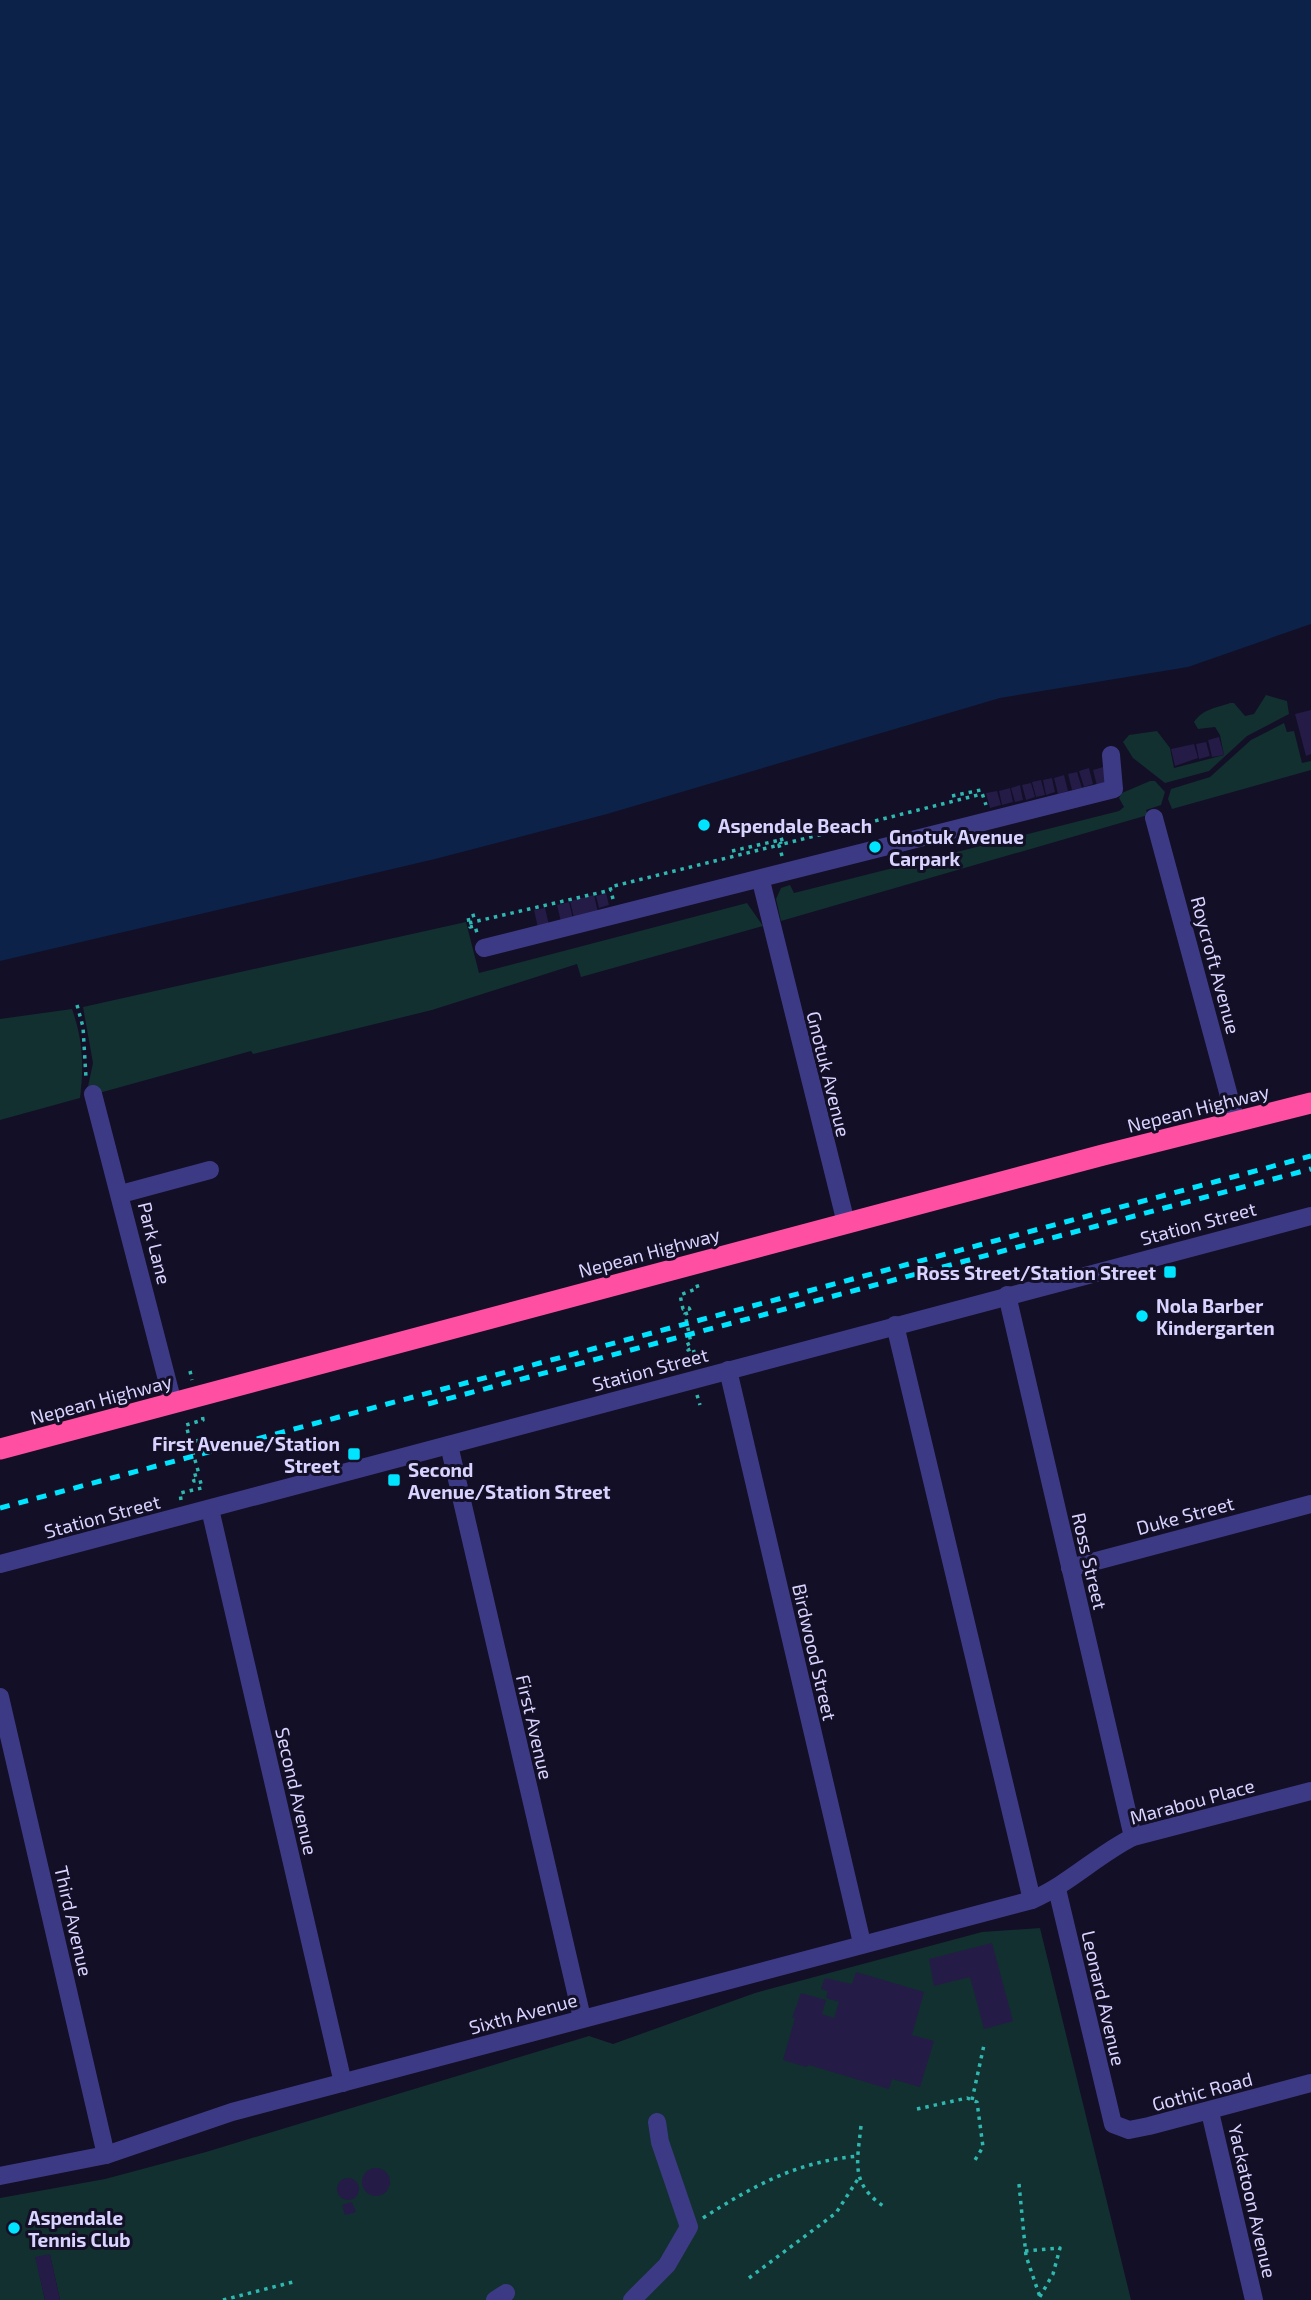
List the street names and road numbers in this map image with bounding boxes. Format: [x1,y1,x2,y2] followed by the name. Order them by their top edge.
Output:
[1187,894,1245,1036] street label: Roycroft Avenue
[802,1009,856,1139] street label: Gnotuk Avenue
[1125,1079,1271,1137] street label: Nepean Highway
[1138,1196,1258,1250] street label: Station Street
[134,1199,176,1287] street label: Park Lane
[576,1222,722,1282] street label: Nepean Highway
[590,1342,710,1396] street label: Station Street
[28,1369,174,1429] street label: Nepean Highway
[42,1489,162,1543] street label: Station Street
[1134,1491,1236,1539] street label: Duke Street
[1068,1510,1112,1612] street label: Ross Street
[788,1581,842,1723] street label: Birdwood Street
[512,1672,558,1782] street label: First Avenue
[271,1725,323,1857] street label: Second Avenue
[1127,1773,1257,1829] street label: Marabou Place
[50,1864,98,1978] street label: Third Avenue
[1077,1928,1131,2068] street label: Leonard Avenue
[466,1988,580,2038] street label: Sixth Avenue
[1149,2067,1255,2115] street label: Gothic Road
[1224,2122,1282,2280] street label: Yackatoon Avenue

